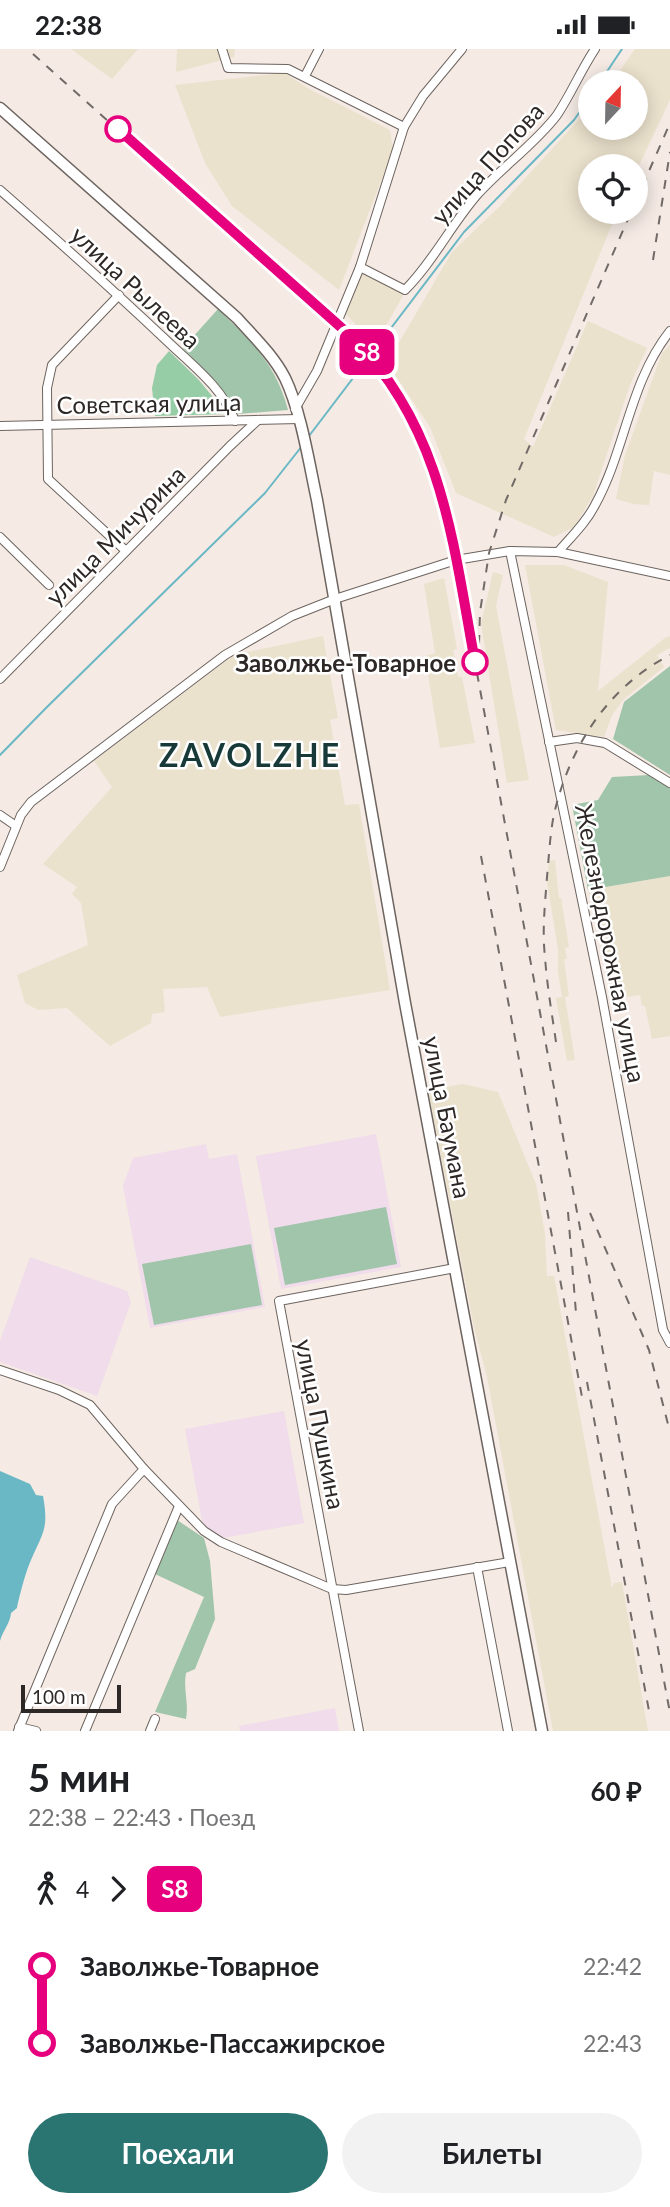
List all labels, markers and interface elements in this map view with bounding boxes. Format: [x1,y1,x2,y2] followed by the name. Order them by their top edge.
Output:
[35,9,102,41] text: 22:38
[578,70,648,140] north arrow
[578,70,648,224] map controls
[425,96,549,230] street label: улица Попова
[105,116,131,142] unlabelled marker
[578,154,648,224] button: locate
[65,220,207,354] street label: улица Рылеева
[336,329,398,375] line badge: S8
[353,337,381,366] text: S8
[56,387,242,419] street label: Советская улица
[39,459,191,611] street label: улица Мичурина
[235,648,456,677] place label: Заволжье-Товарное
[462,649,488,675] marker: Заволжье-Товарное
[159,735,341,774] district label: ZAVOLZHE
[570,801,652,1085] street label: Железнодорожная улица
[418,1033,478,1201] street label: улица Баумана
[290,1336,352,1512] street label: улица Пушкина
[21,1682,121,1714] scale bar
[32,1685,86,1708] text: 100 m
[28,1754,130,1800] text: 5 мин
[590,1775,642,1807] text: 60 ₽
[28,1803,255,1831] text: 22:38 – 22:43 · Поезд
[28,1870,66,1908] icon: walk
[99,1870,137,1908] icon: forward
[161,1874,188,1903] text: S8
[76,1875,89,1903] text: 4
[80,1950,319,1982] text: Заволжье-Товарное
[583,1952,642,1980] text: 22:42
[80,2027,385,2059] text: Заволжье-Пассажирское
[583,2029,642,2057] text: 22:43
[28,2113,328,2193] button: Поехали
[342,2113,642,2193] button: Билеты

